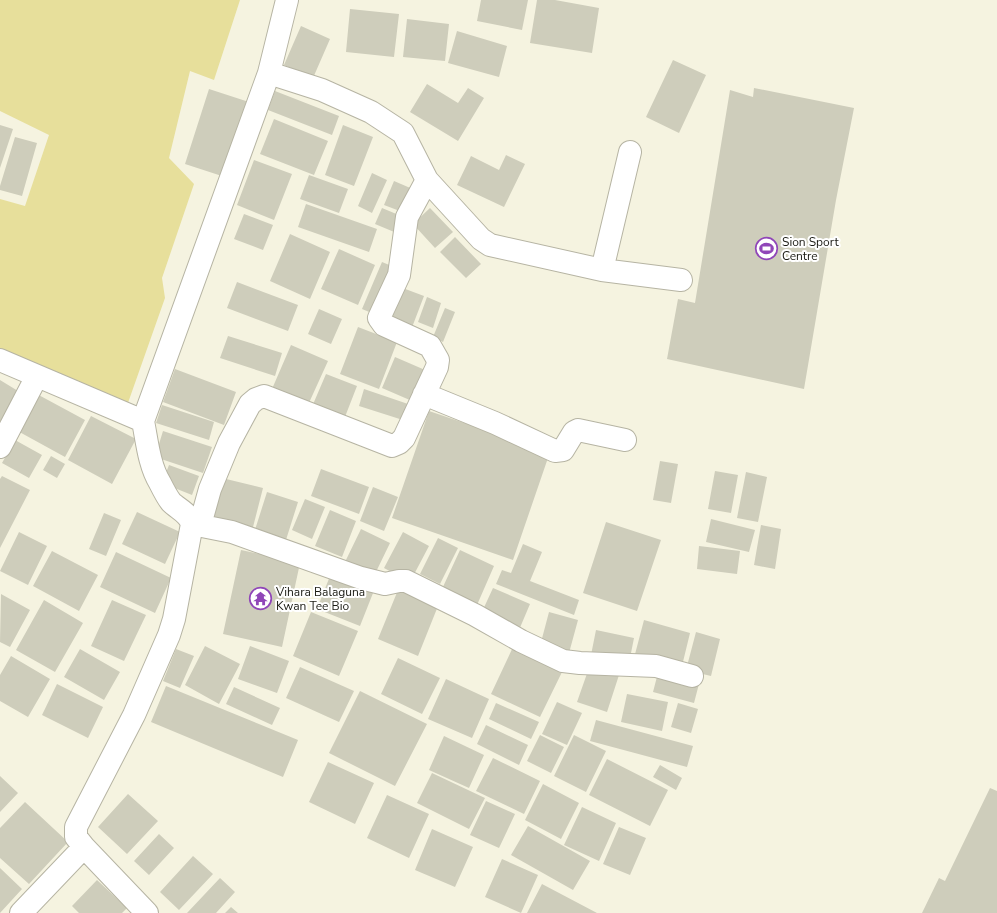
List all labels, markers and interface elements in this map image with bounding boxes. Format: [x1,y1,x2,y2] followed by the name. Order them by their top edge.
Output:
[782,234,839,264] place label: Sion Sport Centre
[753,236,779,262] sports icon: Sion Sport Centre
[275,584,365,614] place label: Vihara Balaguna Kwan Tee Bio
[248,586,274,612] temple icon: Vihara Balaguna Kwan Tee Bio

